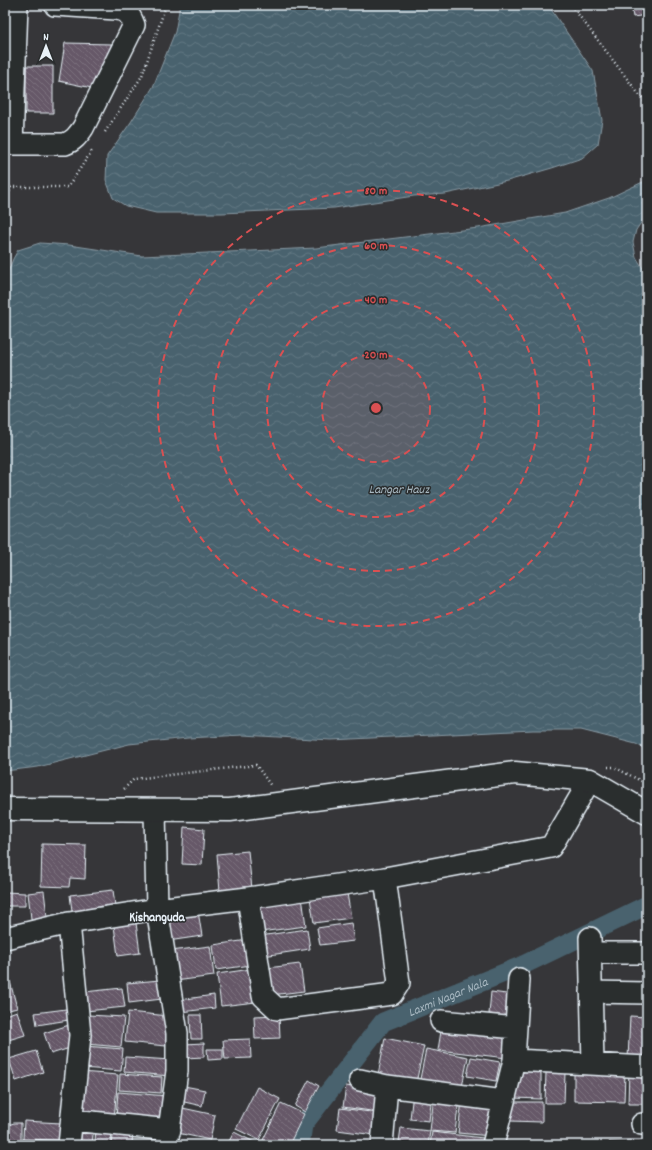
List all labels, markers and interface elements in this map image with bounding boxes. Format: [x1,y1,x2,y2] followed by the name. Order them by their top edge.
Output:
[26,26,66,66] north arrow
[43,30,49,46] text: N
[365,183,387,200] text: 80 m
[364,238,388,255] text: 60 m
[365,292,387,309] text: 40 m
[365,347,387,364] text: 20 m
[369,401,383,415] centre of rings
[369,481,430,500] water label: Langar Hauz
[129,909,186,928] district label: Kishanguda
[405,973,492,1023] water label: Laxmi Nagar Nala

